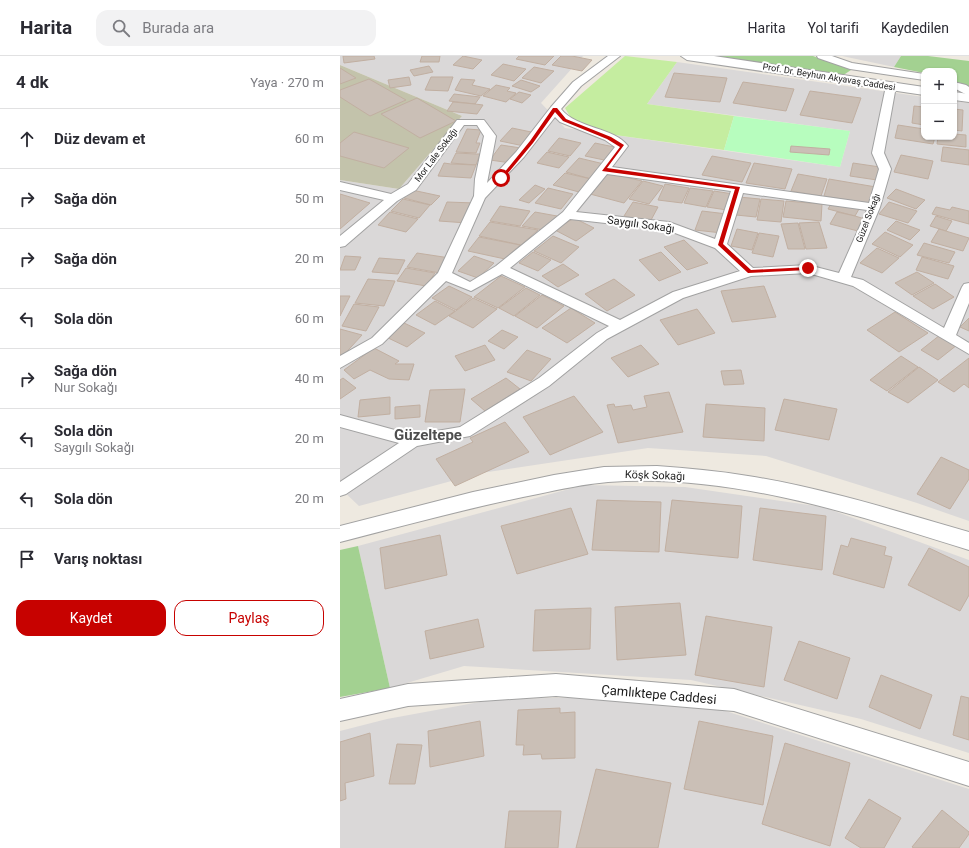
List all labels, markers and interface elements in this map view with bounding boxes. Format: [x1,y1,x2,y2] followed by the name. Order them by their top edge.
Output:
[96,10,376,46] search box
[20,16,72,39] text: Harita
[110,17,132,39] icon: search
[142,19,214,37] text: Burada ara
[748,20,786,36] text: Harita
[808,20,859,36] text: Yol tarifi
[881,20,949,36] text: Kaydedilen
[762,62,896,92] street label: Prof. Dr. Beyhun Akyavaş Caddesi
[921,68,957,140] map controls
[921,68,957,104] button: +
[16,72,49,92] text: 4 dk
[250,75,324,90] text: Yaya · 270 m
[921,104,957,140] button: −
[413,126,459,184] street label: Mor Lale Sokağı
[16,128,38,150] icon: ahead
[54,130,145,148] text: Düz devam et
[295,131,324,146] text: 60 m
[492,169,510,187] route start
[16,188,38,210] icon: right
[54,190,117,208] text: Sağa dön
[295,191,324,206] text: 50 m
[854,192,882,244] street label: Güzel Sokağı
[606,213,675,236] street label: Saygılı Sokağı
[16,248,38,270] icon: right
[54,250,117,268] text: Sağa dön
[295,251,324,266] text: 20 m
[799,259,817,277] route end
[16,308,38,330] icon: left
[54,310,113,328] text: Sola dön
[295,311,324,326] text: 60 m
[54,362,117,380] text: Sağa dön
[16,368,38,390] icon: right
[295,371,324,386] text: 40 m
[54,380,117,395] text: Nur Sokağı
[54,422,113,440] text: Sola dön
[394,426,462,444] district label: Güzeltepe
[16,428,38,450] icon: left
[295,431,324,446] text: 20 m
[54,440,134,455] text: Saygılı Sokağı
[625,468,685,483] street label: Köşk Sokağı
[16,488,38,510] icon: left
[54,490,113,508] text: Sola dön
[295,491,324,506] text: 20 m
[16,548,38,570] icon: arrive
[54,550,142,568] text: Varış noktası
[16,600,166,636] button: Kaydet
[174,600,324,636] button: Paylaş
[601,682,717,707] street label: Çamlıktepe Caddesi

